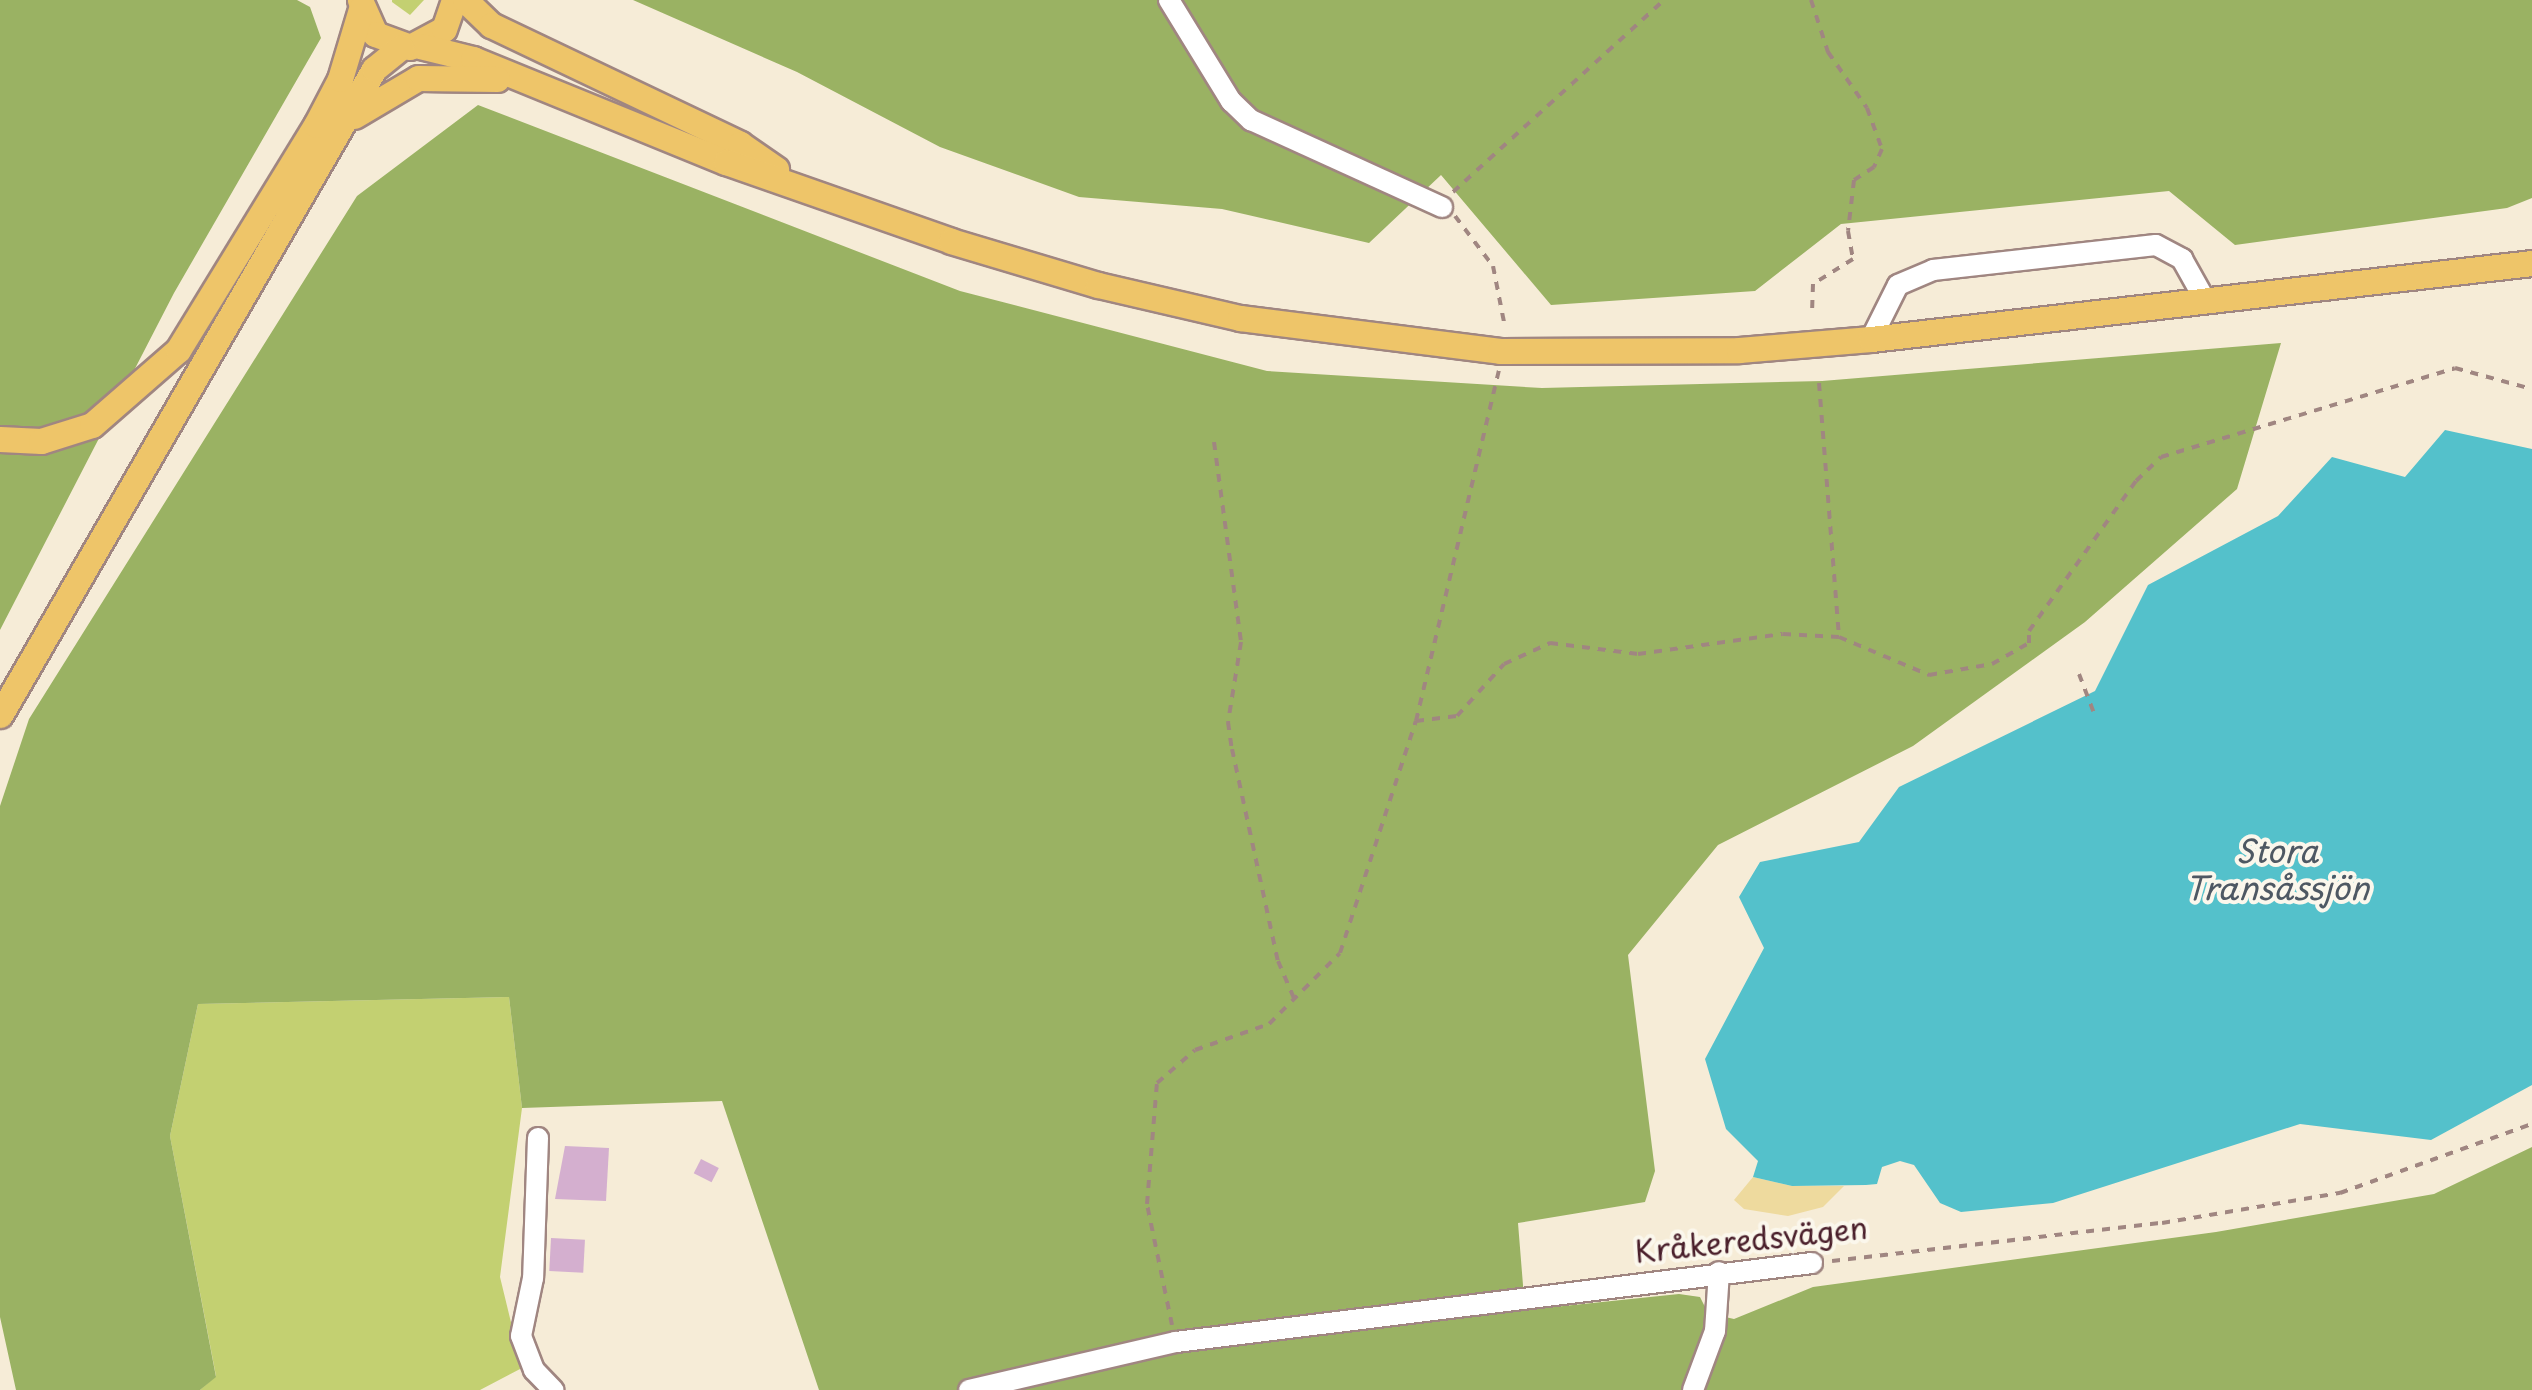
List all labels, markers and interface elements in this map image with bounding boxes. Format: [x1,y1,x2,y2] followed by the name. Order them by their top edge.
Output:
[2185,832,2369,907] water label: Stora Transåssjön
[1633,1209,1869,1269] street label: Kråkeredsvägen

